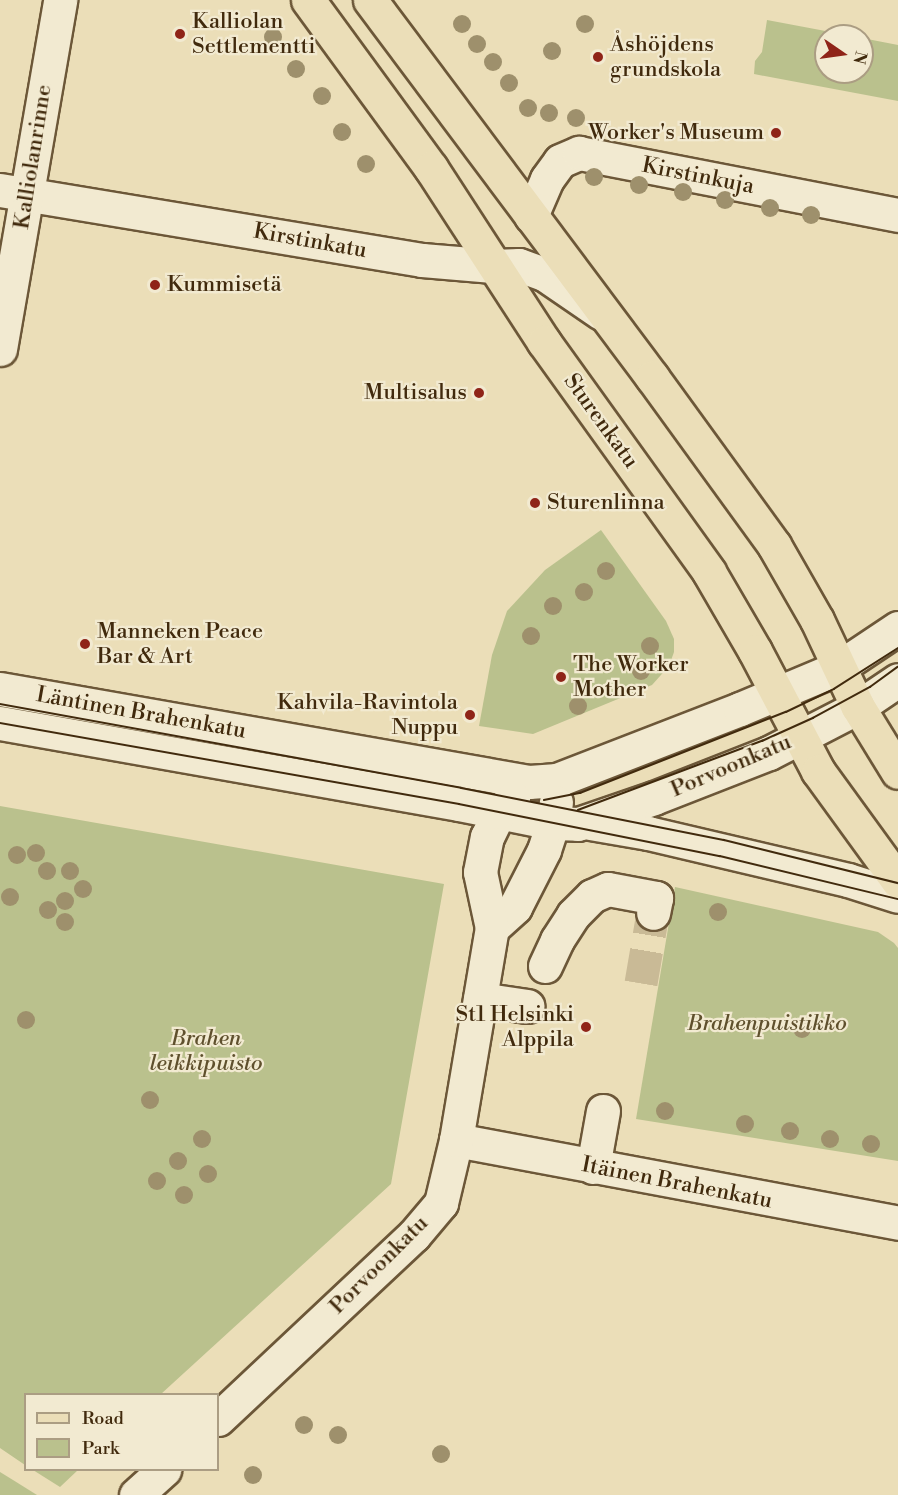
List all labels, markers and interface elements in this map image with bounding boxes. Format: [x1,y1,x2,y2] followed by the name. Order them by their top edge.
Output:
[192,8,316,60] place label: Kalliolan Settlementti
[814,24,874,84] north arrow
[173,27,187,41] marker: Kalliolan Settlementti
[610,31,721,82] place label: Åshöjdens grundskola
[848,49,871,66] text: N
[591,50,605,64] marker: Åshöjdens grundskola
[9,83,57,231] street label: Kalliolanrinne
[588,120,764,146] place label: Worker's Museum
[769,126,783,140] marker: Worker's Museum
[640,152,756,200] street label: Kirstinkuja
[251,218,369,264] street label: Kirstinkatu
[167,272,282,298] place label: Kummisetä
[148,278,162,292] marker: Kummisetä
[558,369,644,473] street label: Sturenkatu
[364,380,467,406] place label: Multisalus
[472,386,486,400] marker: Multisalus
[547,490,665,516] place label: Sturenlinna
[528,496,542,510] marker: Sturenlinna
[97,618,263,670] place label: Manneken Peace Bar & Art
[78,637,92,651] marker: Manneken Peace Bar & Art
[573,651,689,702] place label: The Worker Mother
[554,670,568,684] marker: The Worker Mother
[34,682,248,744] street label: Läntinen Brahenkatu
[277,689,458,740] place label: Kahvila-Ravintola Nuppu
[463,708,477,722] marker: Kahvila-Ravintola Nuppu
[667,729,795,803] street label: Porvoonkatu
[456,1001,574,1052] place label: St1 Helsinki Alppila
[687,1011,847,1037] park label: Brahenpuistikko
[579,1020,593,1034] marker: St1 Helsinki Alppila
[149,1025,263,1076] park label: Brahen leikkipuisto
[579,1152,775,1214] street label: Itäinen Brahenkatu
[324,1210,434,1320] street label: Porvoonkatu
[24,1393,219,1471] legend
[82,1407,124,1430] text: Road
[82,1437,119,1460] text: Park

